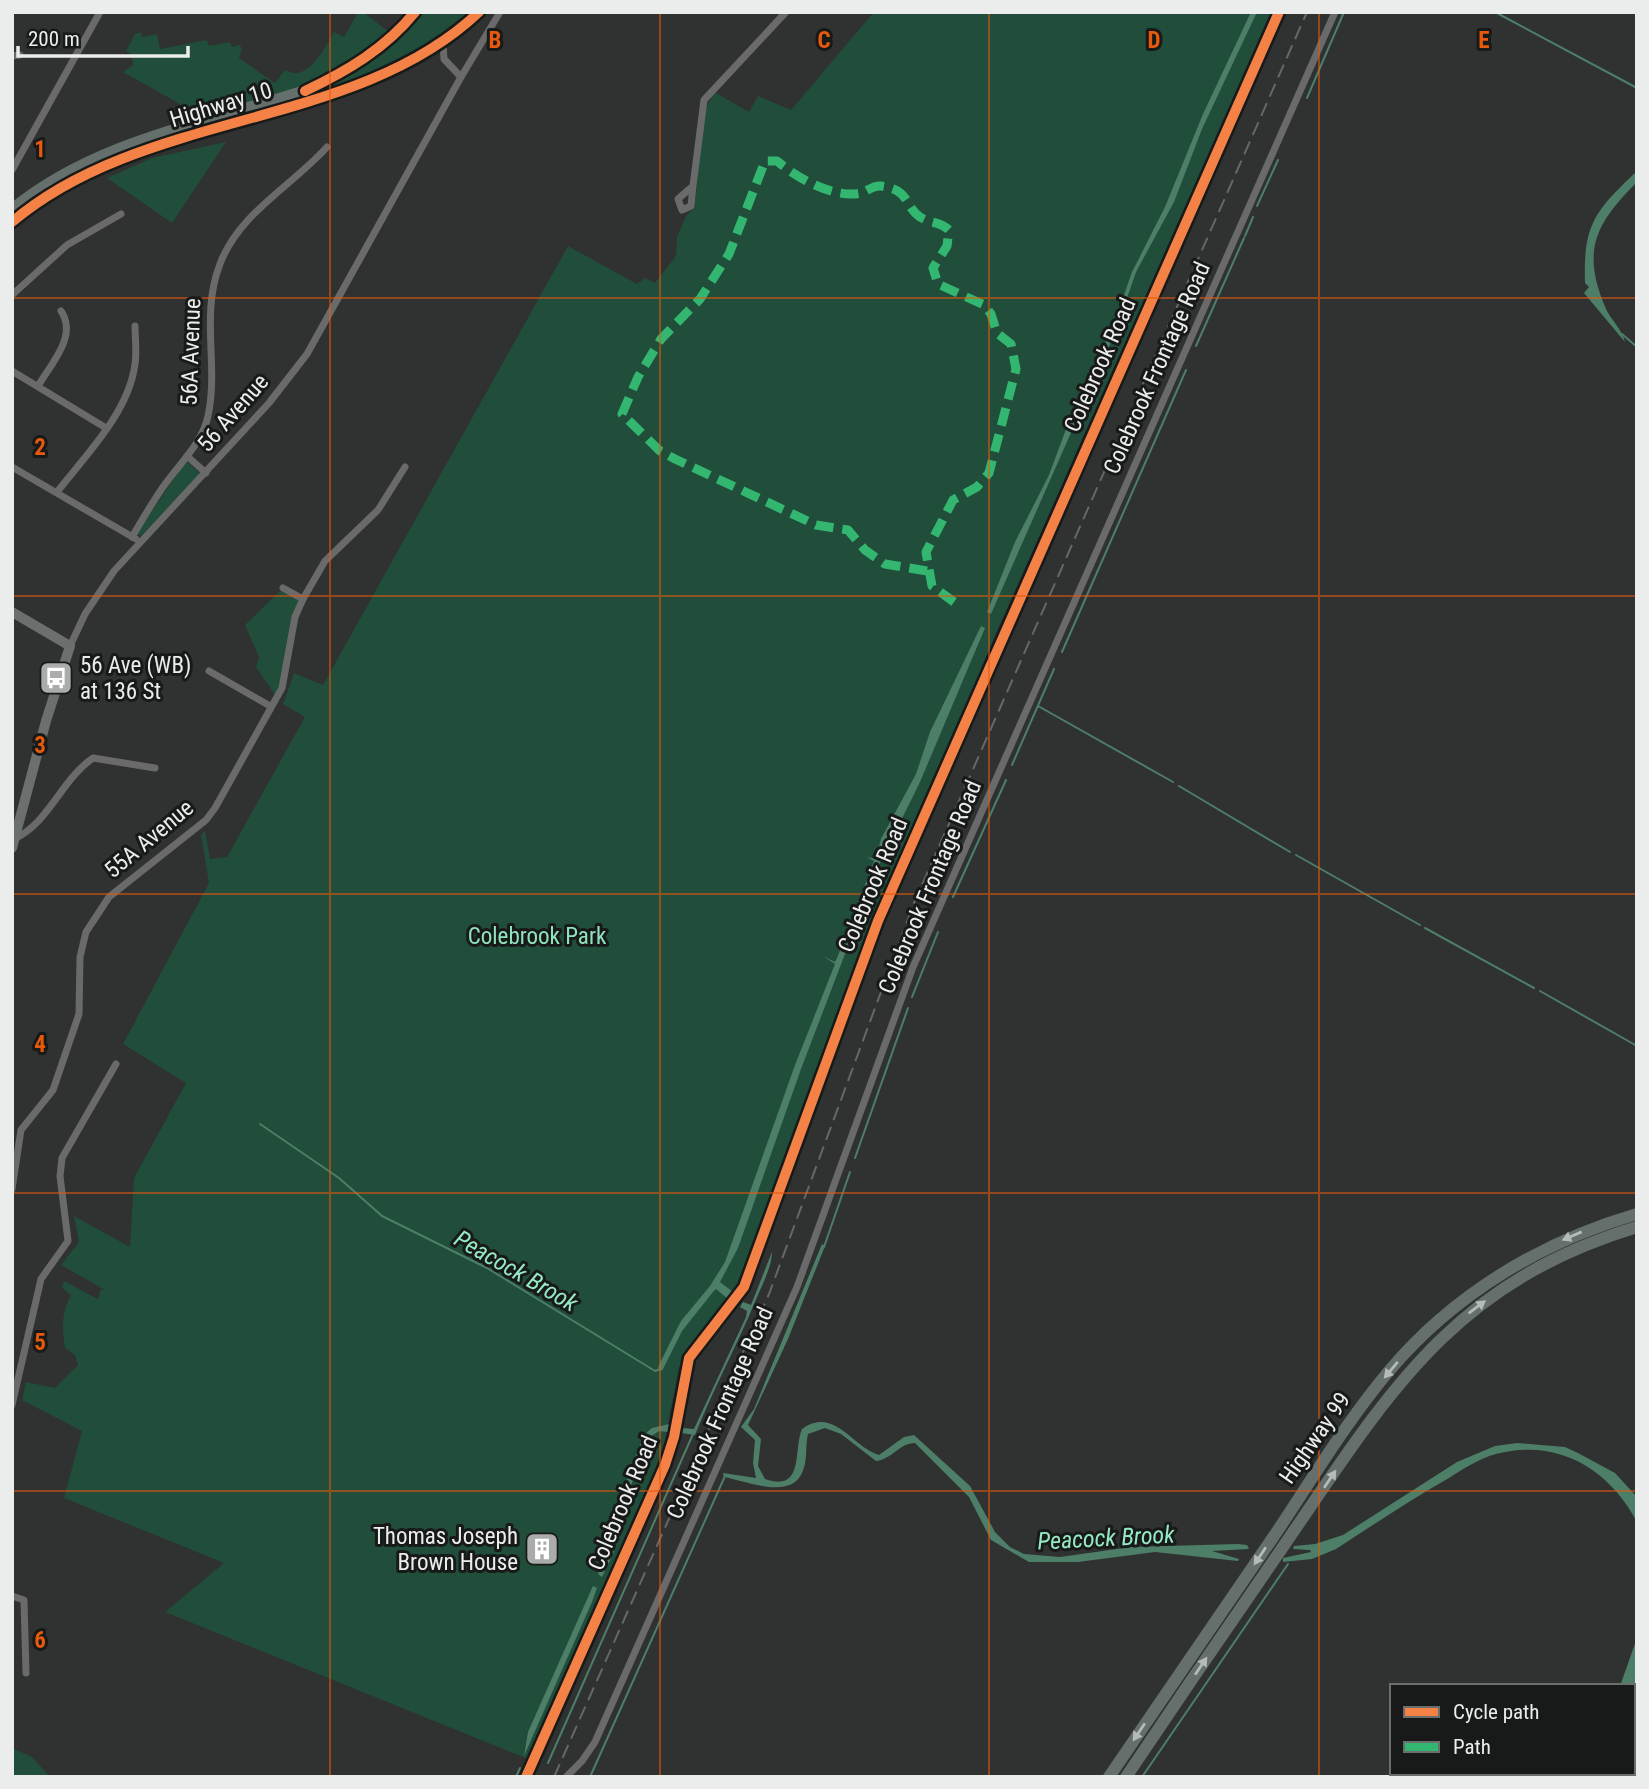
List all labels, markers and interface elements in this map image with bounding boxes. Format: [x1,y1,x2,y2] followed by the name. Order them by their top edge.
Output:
[18,14,187,58] scale bar
[28,27,80,51] text: 200 m
[489,27,501,54] text: B
[817,27,831,54] text: C
[1148,27,1161,54] text: D
[1478,27,1490,54] text: E
[167,77,275,133] street label: Highway 10
[34,136,46,163] text: 1
[1098,258,1216,478] street label: Colebrook Frontage Road
[1058,294,1142,436] street label: Colebrook Road
[176,298,206,406] street label: 56A Avenue
[192,369,274,457] street label: 56 Avenue
[34,434,46,461] text: 2
[80,652,191,705] place label: 56 Ave (WB) at 136 St
[37,659,75,697] bus stop icon: 56 Ave (WB) at 136 St
[34,732,46,759] text: 3
[873,776,987,998] street label: Colebrook Frontage Road
[99,794,199,884] street label: 55A Avenue
[833,814,913,956] street label: Colebrook Road
[468,923,607,950] park label: Colebrook Park
[34,1031,46,1058] text: 4
[450,1225,583,1318] water label: Peacock Brook
[1562,1231,1583,1242] one-way arrow
[1468,1301,1486,1315] one-way arrow
[661,1303,779,1523] street label: Colebrook Frontage Road
[34,1329,46,1356] text: 5
[1384,1361,1399,1378] one-way arrow
[1274,1387,1356,1489] street label: Highway 99
[583,1432,663,1574] street label: Colebrook Road
[1323,1469,1336,1488] one-way arrow
[1037,1520,1176,1556] water label: Peacock Brook
[373,1523,518,1576] place label: Thomas Joseph Brown House
[523,1530,561,1568] building icon: Thomas Joseph Brown House
[1253,1547,1267,1565] one-way arrow
[34,1627,46,1654] text: 6
[1194,1657,1207,1676] one-way arrow
[1390,1684,1635,1775] legend
[1453,1700,1539,1724] text: Cycle path
[1133,1722,1146,1742] one-way arrow
[1453,1735,1491,1759] text: Path

